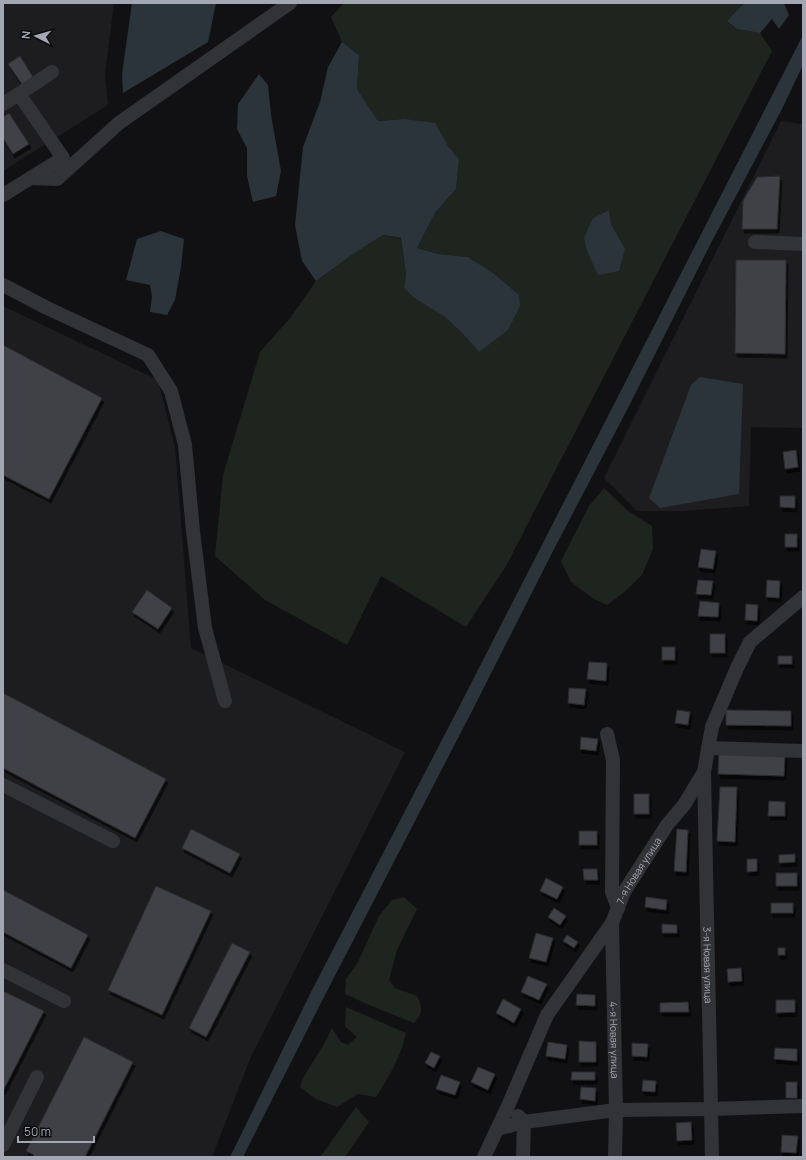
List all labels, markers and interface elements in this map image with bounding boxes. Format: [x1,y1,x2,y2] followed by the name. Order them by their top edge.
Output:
[16,16,56,56] north arrow
[18,30,33,40] text: N
[613,834,664,906] street label: 7-я Новая улица
[700,926,716,1004] street label: 3-я Новая улица
[607,1001,622,1079] street label: 4-я Новая улица
[18,1118,94,1144] scale bar
[24,1123,51,1140] text: 50 m

